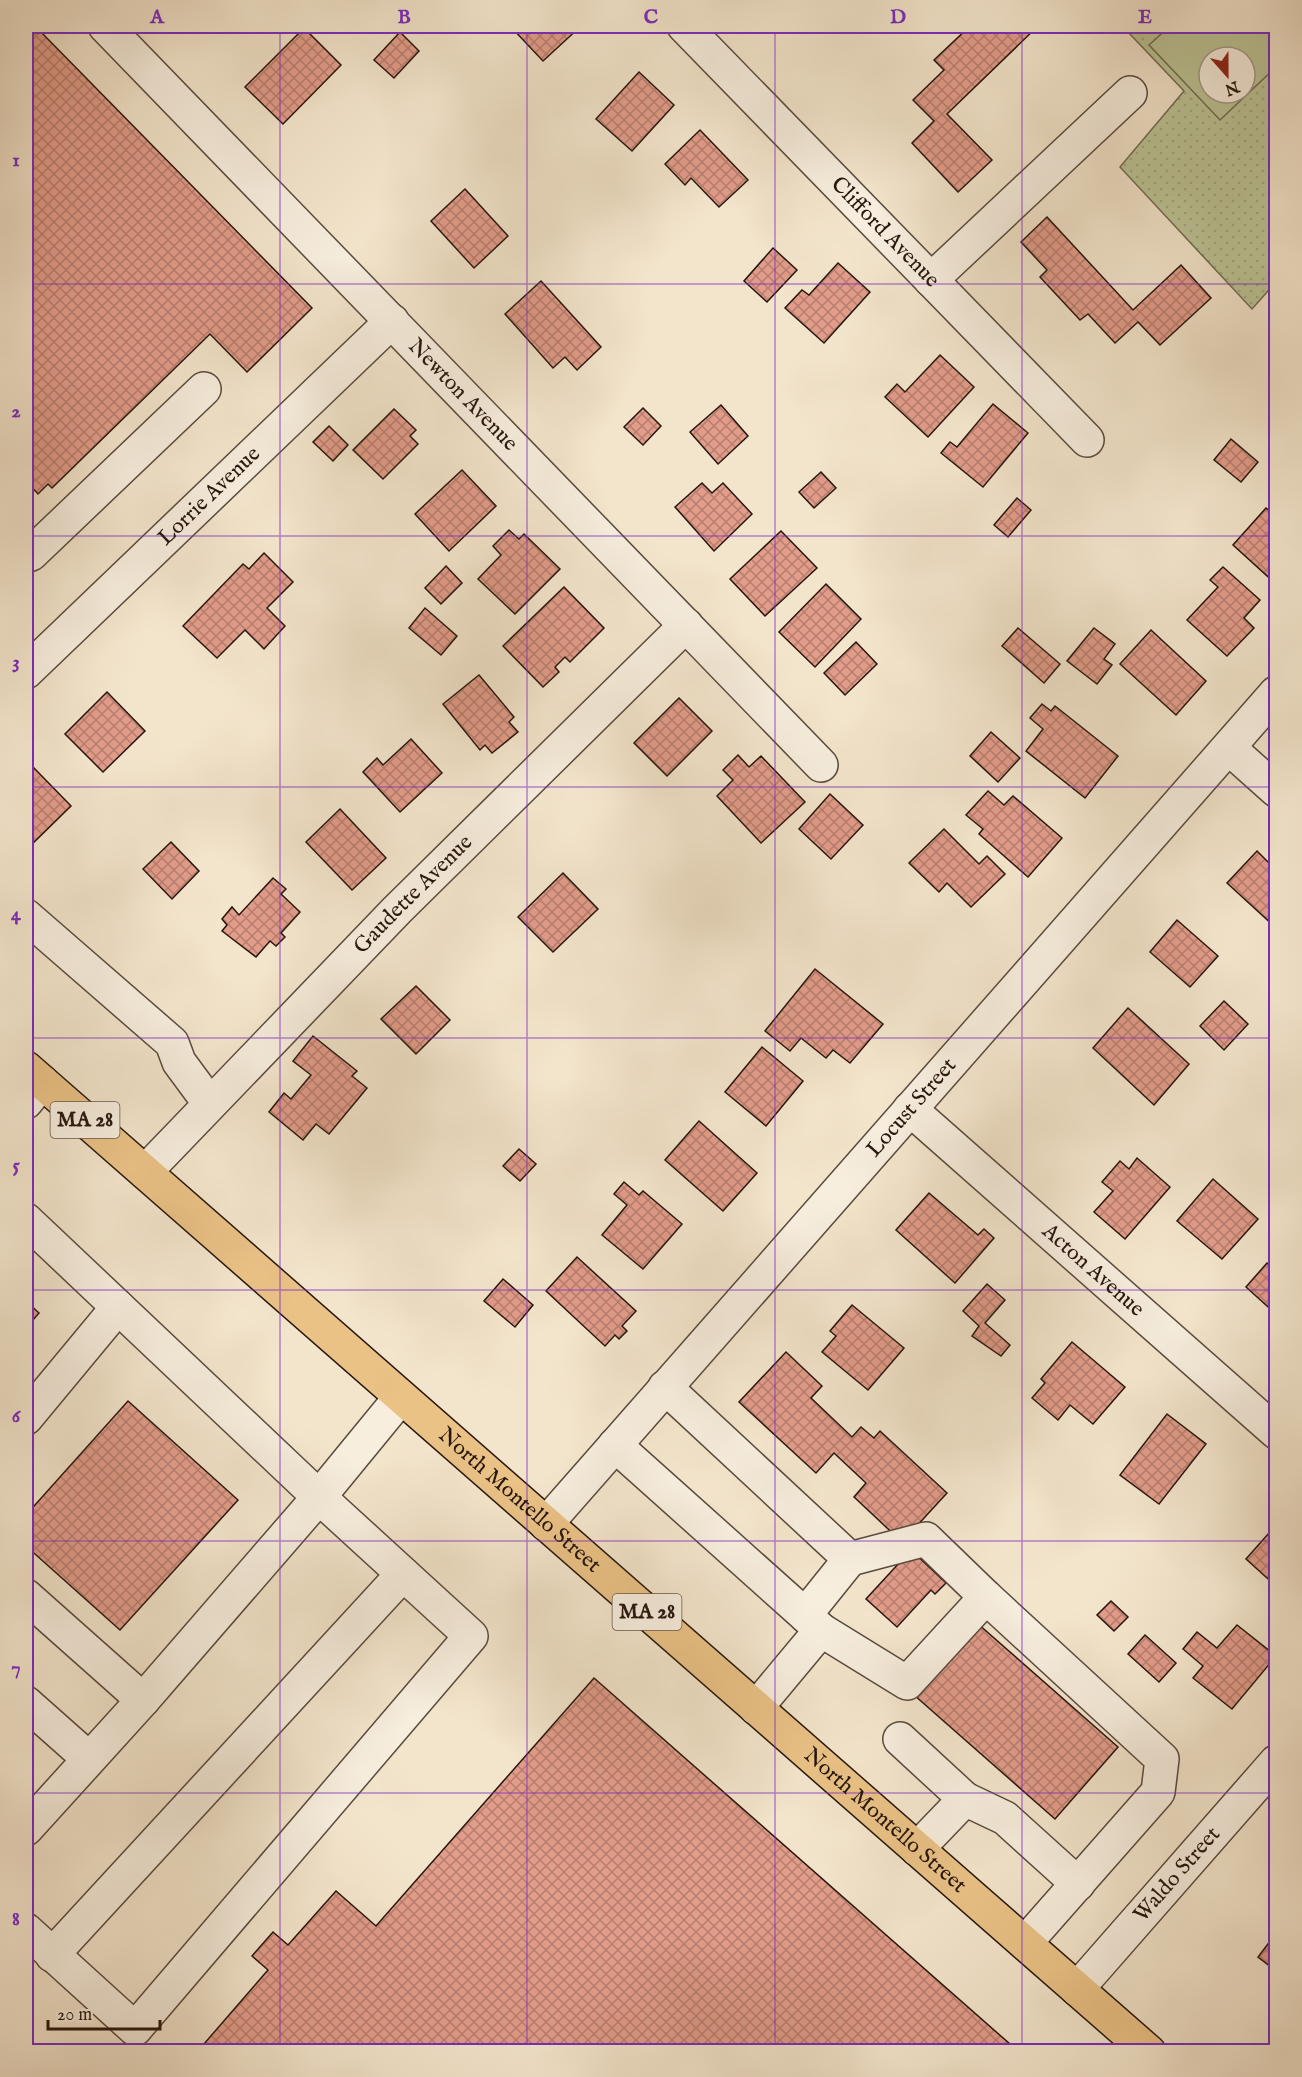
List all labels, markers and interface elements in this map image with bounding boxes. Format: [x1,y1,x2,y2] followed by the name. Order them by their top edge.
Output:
[149,5,165,30] text: A
[397,5,411,30] text: B
[644,5,658,30] text: C
[890,5,906,30] text: D
[1138,5,1152,30] text: E
[1197,45,1257,105] north arrow
[1221,75,1243,99] text: N
[12,148,20,173] text: 1
[824,171,945,294] street label: Clifford Avenue
[402,333,524,457] street label: Newton Avenue
[11,399,21,424] text: 2
[152,440,267,552] street label: Lorrie Avenue
[12,650,20,675] text: 3
[348,829,479,960] street label: Gaudette Avenue
[11,902,22,927] text: 4
[860,1052,963,1163] street label: Locust Street
[50,1102,119,1138] road number: MA 28
[12,1153,20,1178] text: 5
[1035,1217,1150,1323] street label: Acton Avenue
[12,1404,22,1429] text: 6
[432,1421,607,1579] street label: North Montello Street
[612,1594,682,1630] road number: MA 28
[11,1656,21,1681] text: 7
[798,1742,972,1900] street label: North Montello Street
[1128,1821,1227,1928] street label: Waldo Street
[12,1907,20,1932] text: 8
[48,1993,160,2031] scale bar
[57,2004,92,2027] text: 20 m

